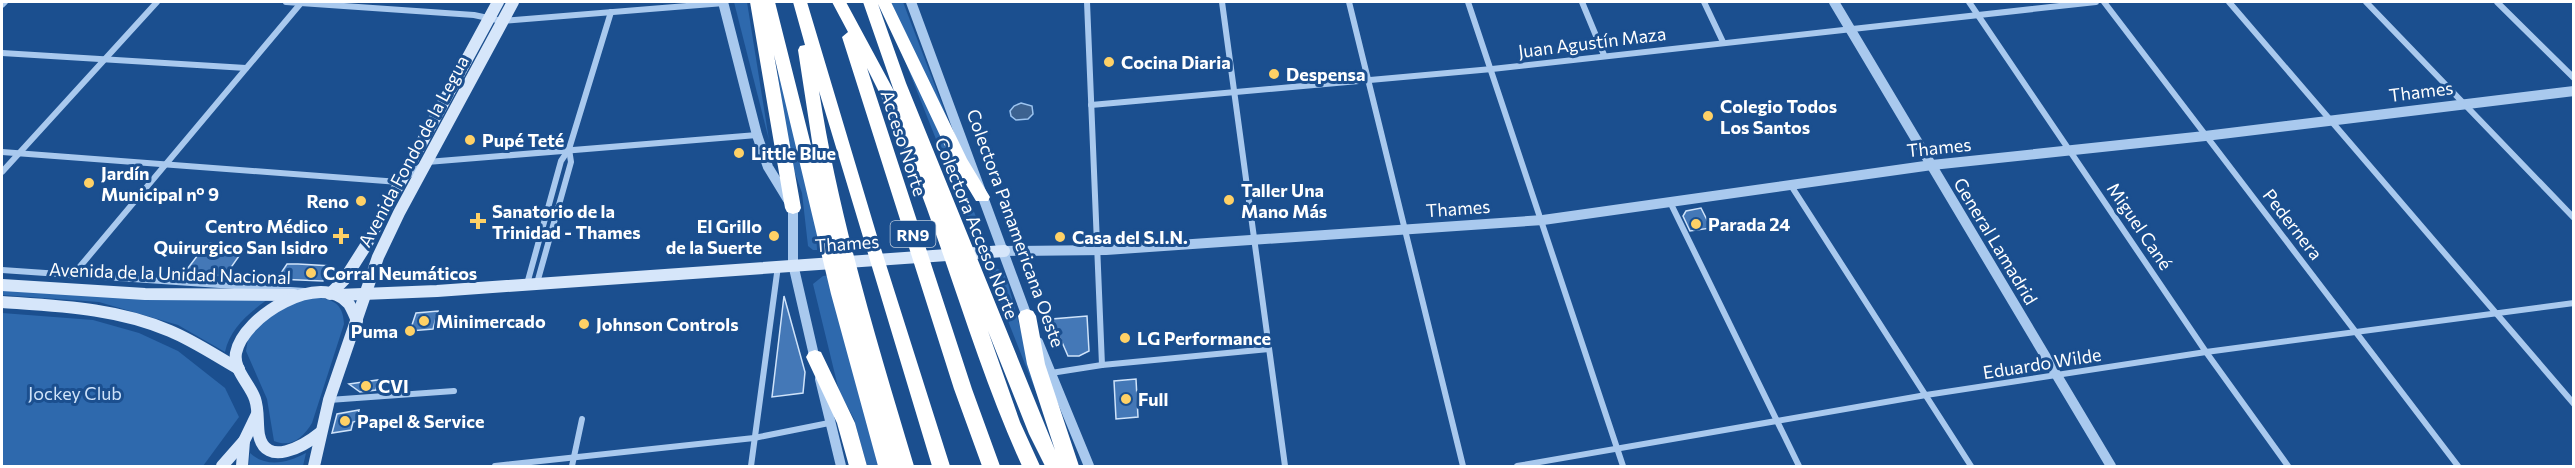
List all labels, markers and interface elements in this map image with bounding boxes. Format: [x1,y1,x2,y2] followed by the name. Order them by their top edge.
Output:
[1517,22,1667,62] street label: Juan Agustín Maza
[353,51,473,251] street label: Avenida Fondo de la Legua
[1121,51,1231,73] place label: Cocina Diaria
[1102,55,1116,69] marker: Cocina Diaria
[1286,63,1366,85] place label: Despensa
[1267,67,1281,81] marker: Despensa
[2388,76,2454,106] street label: Thames
[877,87,931,199] street label: Acceso Norte
[1720,95,1837,138] place label: Colegio Todos Los Santos
[963,106,1069,350] street label: Colectora Panamericana Oeste
[1701,109,1715,123] marker: Colegio Todos Los Santos
[482,129,564,151] place label: Pupé Teté
[463,133,477,147] marker: Pupé Teté
[1906,133,1972,161] street label: Thames
[930,134,1024,322] street label: Colectora Acceso Norte
[751,142,836,164] place label: Little Blue
[732,146,746,160] marker: Little Blue
[101,162,219,205] place label: Jardín Municipal nº 9
[1949,173,2043,309] street label: General Lamadrid
[82,176,96,190] marker: Jardín Municipal nº 9
[2103,178,2177,274] street label: Miguel Cané
[1241,179,1327,222] place label: Taller Una Mano Más
[2259,184,2327,264] street label: Pedernera
[307,190,349,212] place label: Reno
[1222,193,1236,207] marker: Taller Una Mano Más
[354,194,368,208] marker: Reno
[1425,195,1491,221] street label: Thames
[492,200,641,243] place label: Sanatorio de la Trinidad - Thames
[469,212,487,230] marker: Sanatorio de la Trinidad - Thames
[1708,213,1790,235] place label: Parada 24
[153,215,328,258] place label: Centro Médico Quirurgico San Isidro
[666,215,762,258] place label: El Grillo de la Suerte
[1689,217,1703,231] marker: Parada 24
[890,221,936,247] road number: RN9
[1072,226,1188,248] place label: Casa del S.I.N.
[332,227,350,245] marker: Centro Médico Quirurgico San Isidro
[767,229,781,243] marker: El Grillo de la Suerte
[814,230,880,256] street label: Thames
[1053,230,1067,244] marker: Casa del S.I.N.
[48,258,292,288] street label: Avenida de la Unidad Nacional
[323,262,477,284] place label: Corral Neumáticos
[304,266,318,280] marker: Corral Neumáticos
[436,310,546,332] place label: Minimercado
[596,313,739,335] place label: Johnson Controls
[417,314,431,328] marker: Minimercado
[577,317,591,331] marker: Johnson Controls
[351,320,398,342] place label: Puma
[403,324,417,338] marker: Puma
[1137,327,1271,349] place label: LG Performance
[1118,331,1132,345] marker: LG Performance
[1981,343,2103,383] street label: Eduardo Wilde
[378,375,409,397] place label: CVI
[359,379,373,393] marker: CVI
[28,382,122,404] park label: Jockey Club
[1138,388,1168,410] place label: Full
[1119,392,1133,406] marker: Full
[357,410,485,432] place label: Papel & Service
[338,414,352,428] marker: Papel & Service

